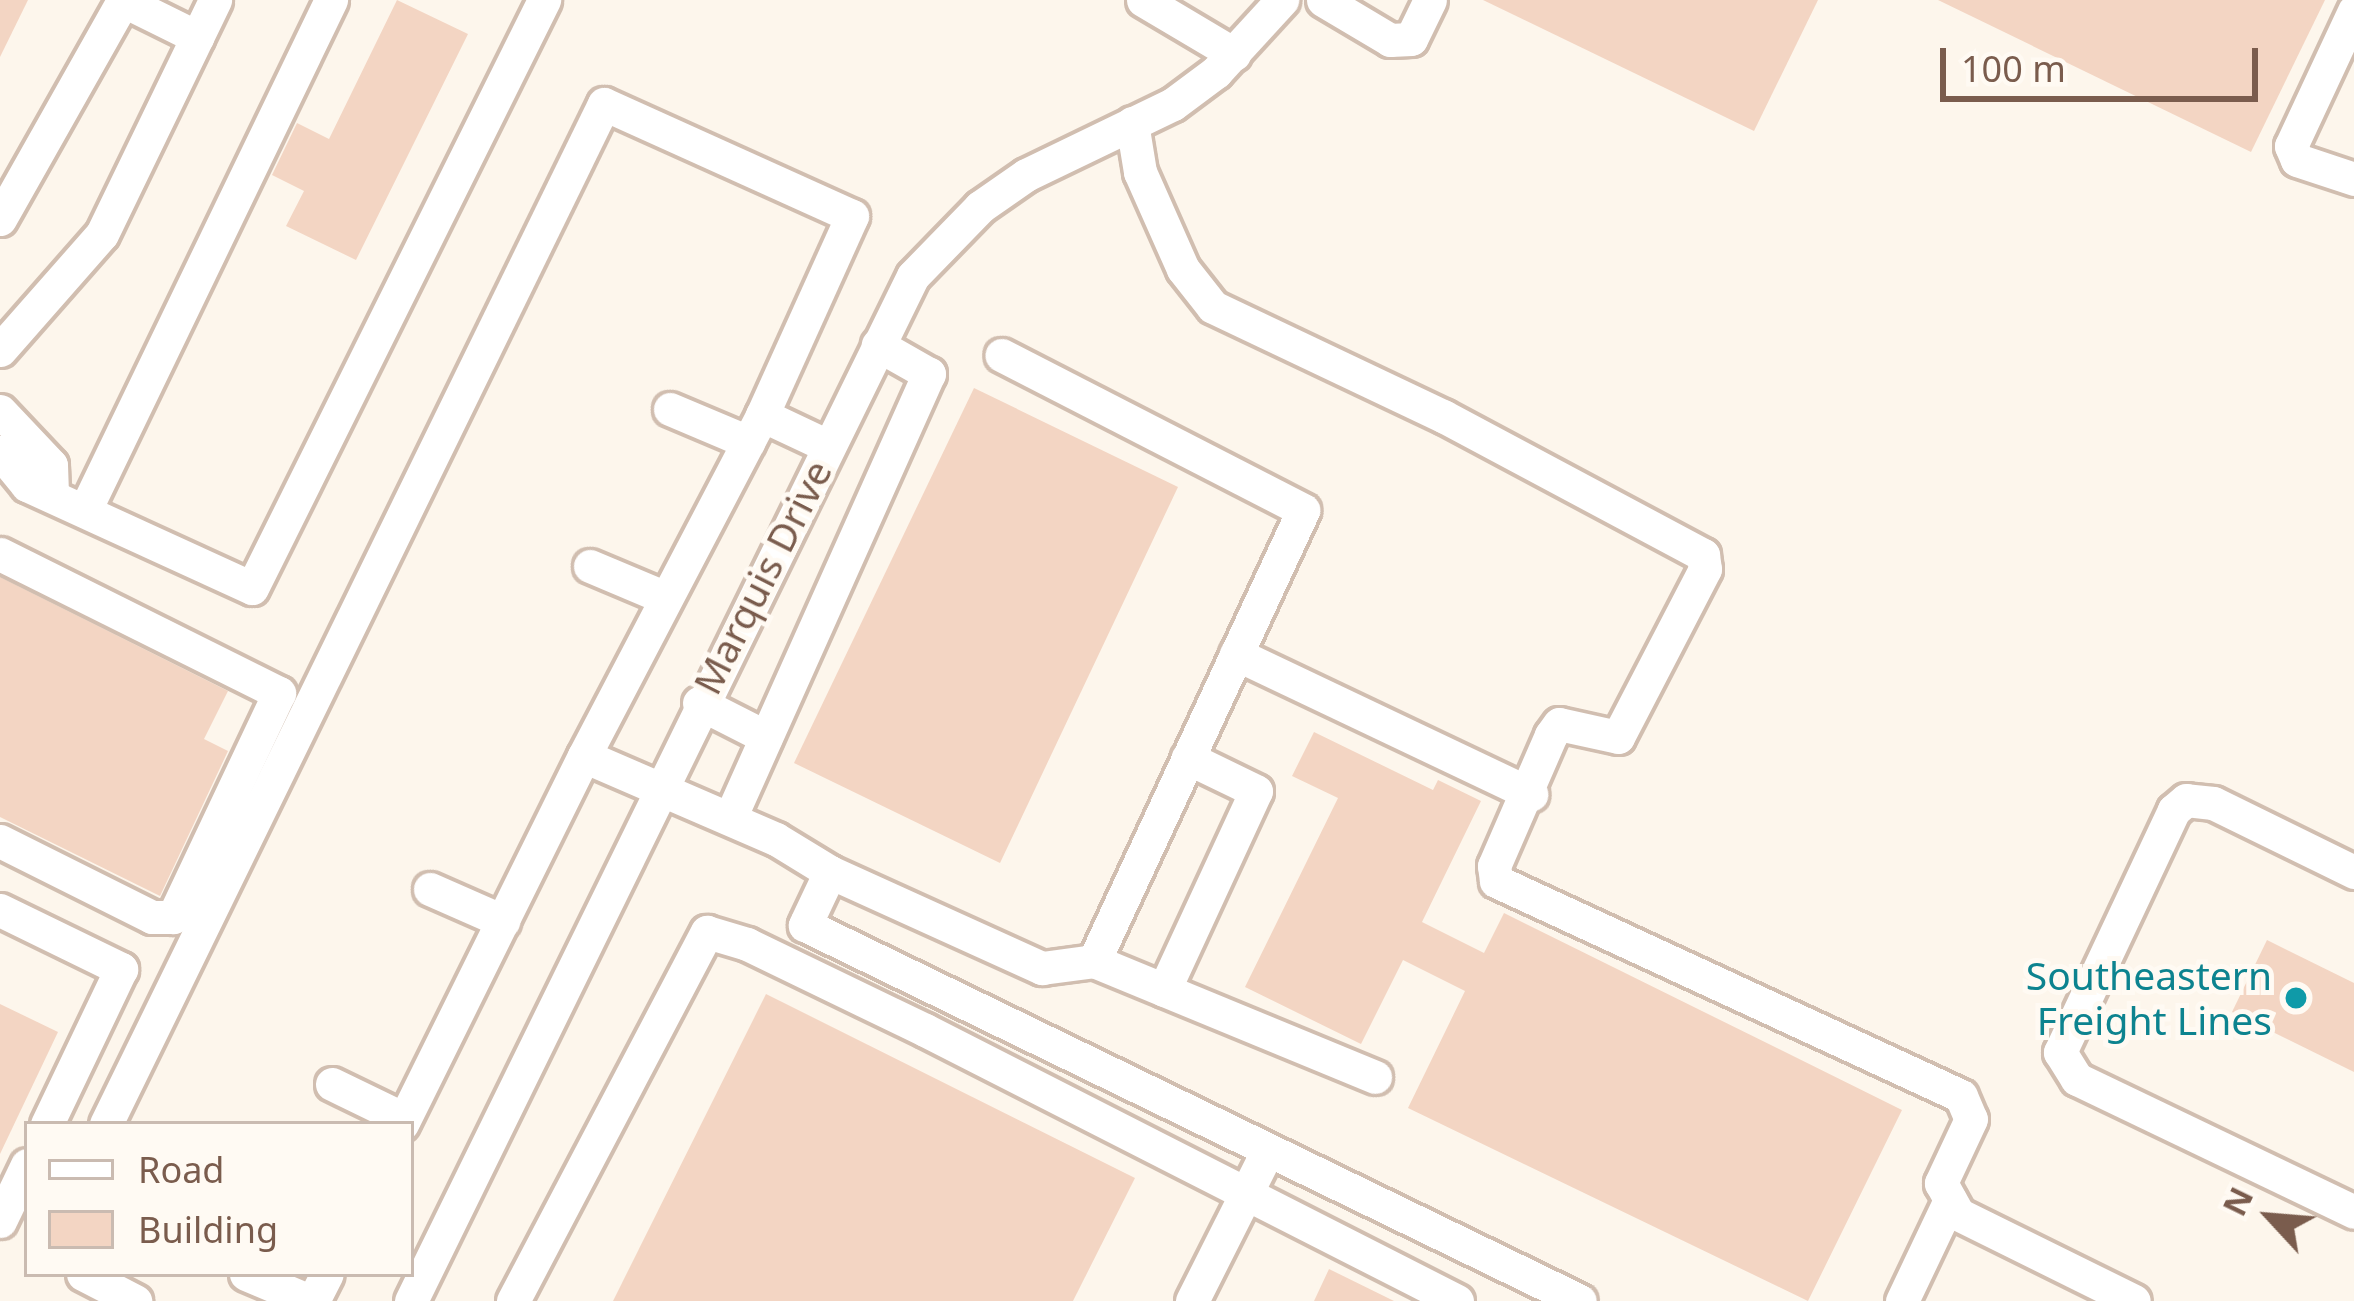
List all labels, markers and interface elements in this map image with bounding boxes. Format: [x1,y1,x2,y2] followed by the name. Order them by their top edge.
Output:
[1946,24,2264,98] scale bar
[1961,44,2066,93] text: 100 m
[683,452,841,702] street label: Marquis Drive
[2026,953,2272,1044] place label: Southeastern Freight Lines
[2283,985,2309,1011] marker: Southeastern Freight Lines
[24,1121,414,1277] legend
[138,1145,225,1194] text: Road
[2210,1157,2330,1277] north arrow
[2211,1179,2263,1223] text: N
[138,1205,278,1254] text: Building

